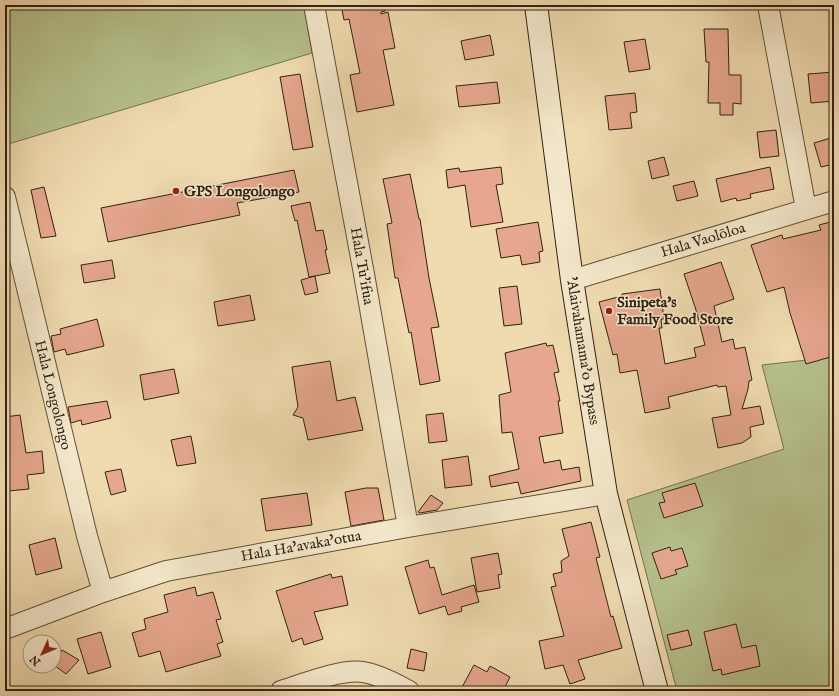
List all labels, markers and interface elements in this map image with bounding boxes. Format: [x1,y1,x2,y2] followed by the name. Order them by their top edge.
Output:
[184,182,295,201] place label: GPS Longolongo
[171,186,181,196] marker: GPS Longolongo
[658,218,748,262] street label: Hala Vaolōloa
[346,226,378,307] street label: Hala Tu'ifua
[562,276,604,426] street label: 'Alaivahamama'o Bypass
[617,293,733,329] place label: Sinipeta's Family Food Store
[604,306,614,316] marker: Sinipeta's Family Food Store
[30,338,76,452] street label: Hala Longolongo
[239,526,363,566] street label: Hala Ha'avaka'otua
[22,634,62,674] north arrow
[27,652,45,669] text: N

